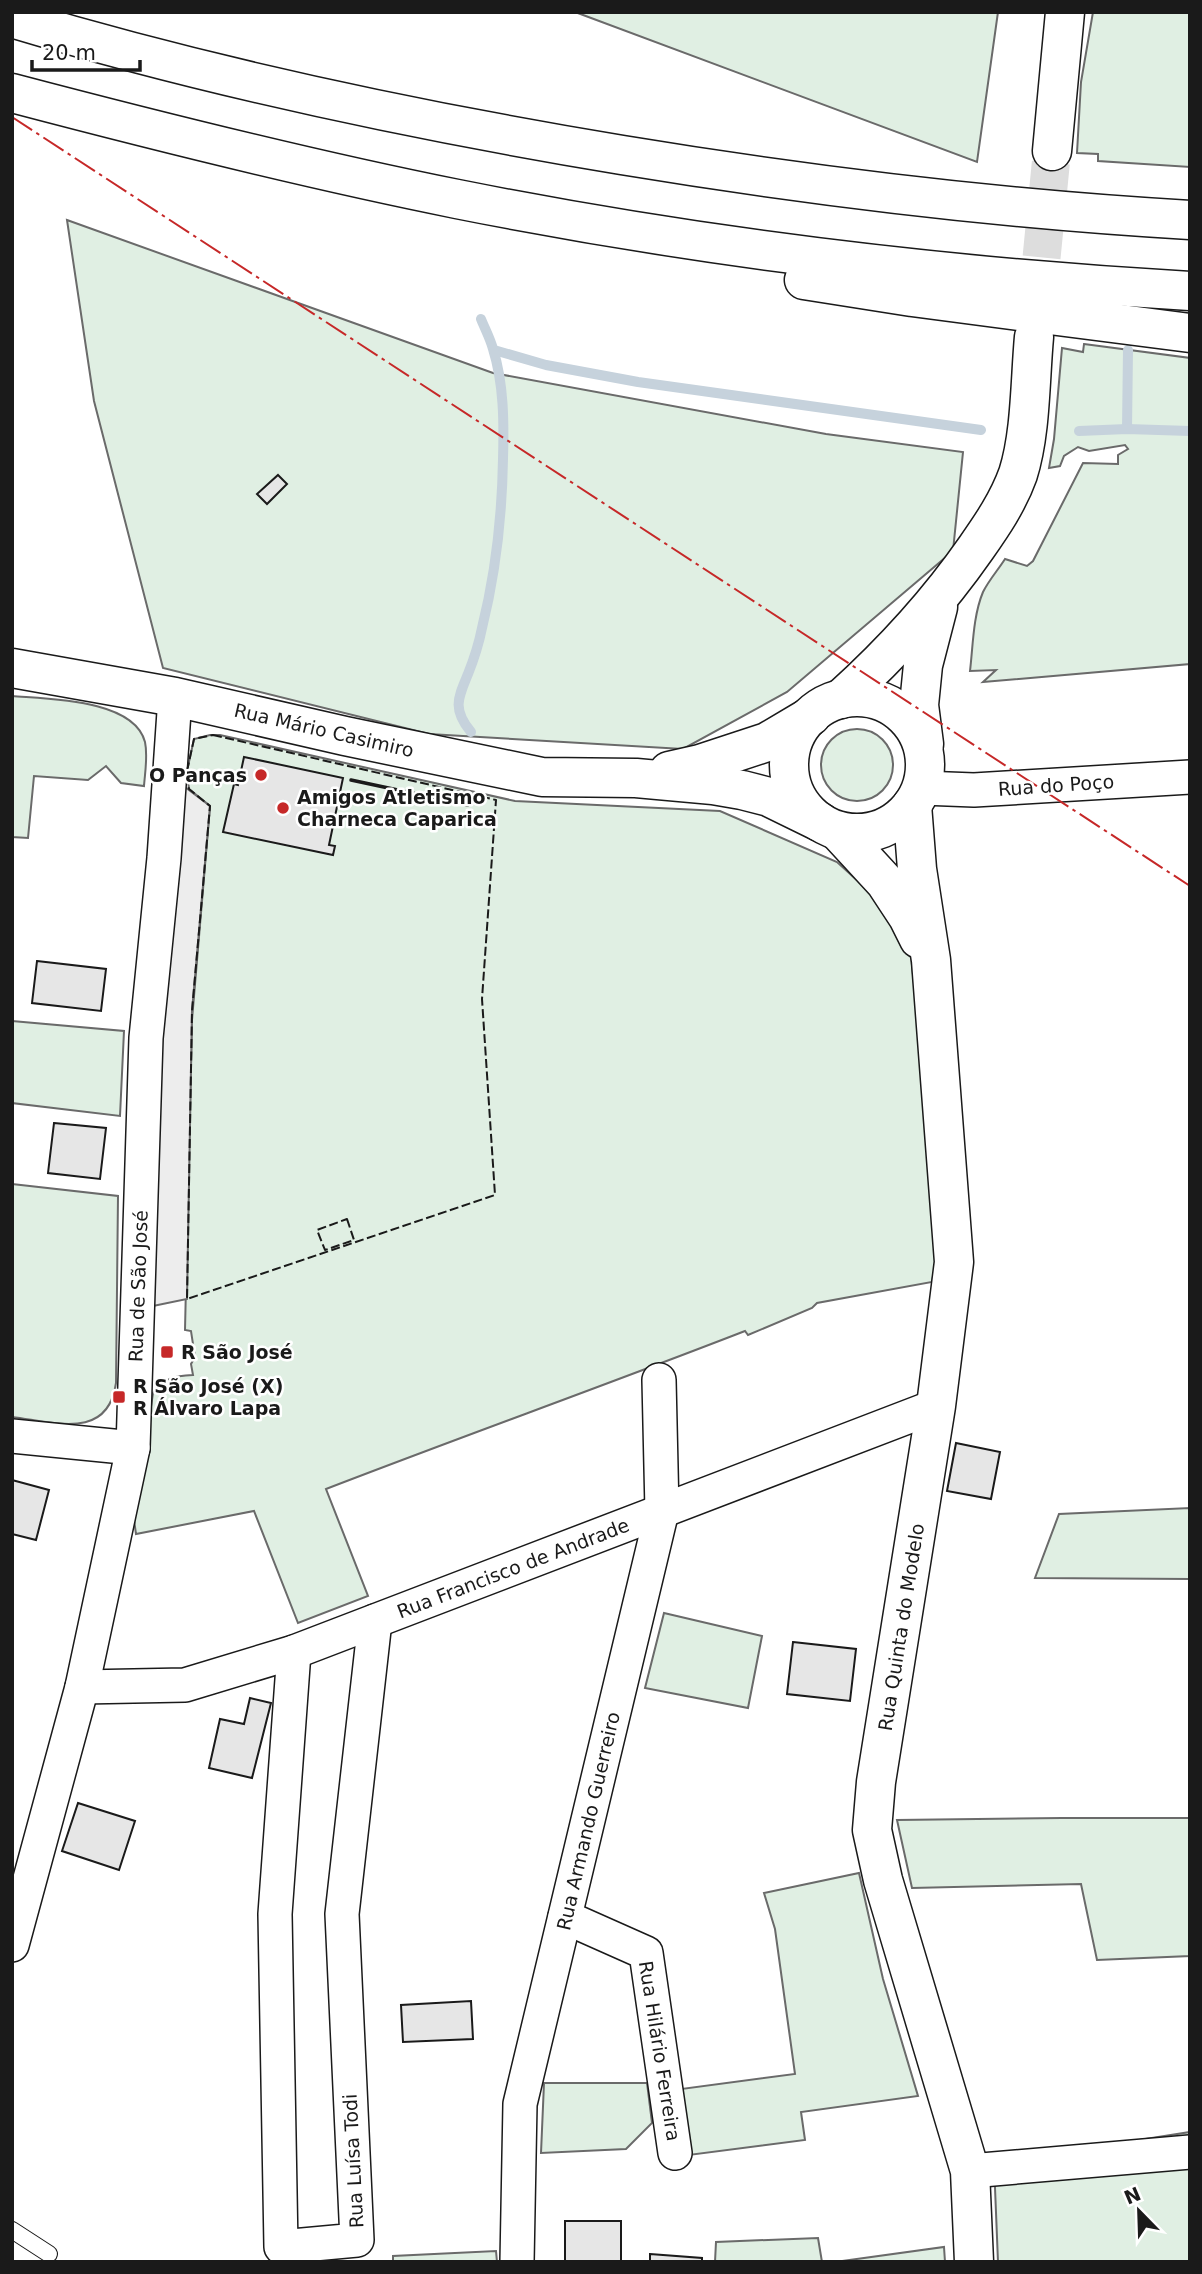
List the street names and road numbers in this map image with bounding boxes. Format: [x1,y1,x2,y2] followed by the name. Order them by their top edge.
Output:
[232,699,416,761] street label: Rua Mário Casimiro
[997,770,1115,800] street label: Rua do Poço
[124,1210,152,1362] street label: Rua de São José
[394,1513,632,1623] street label: Rua Francisco de Andrade
[874,1522,928,1732] street label: Rua Quinta do Modelo
[552,1710,624,1932] street label: Rua Armando Guerreiro
[635,1959,685,2143] street label: Rua Hilário Ferreira
[338,2093,368,2229] street label: Rua Luísa Todi

